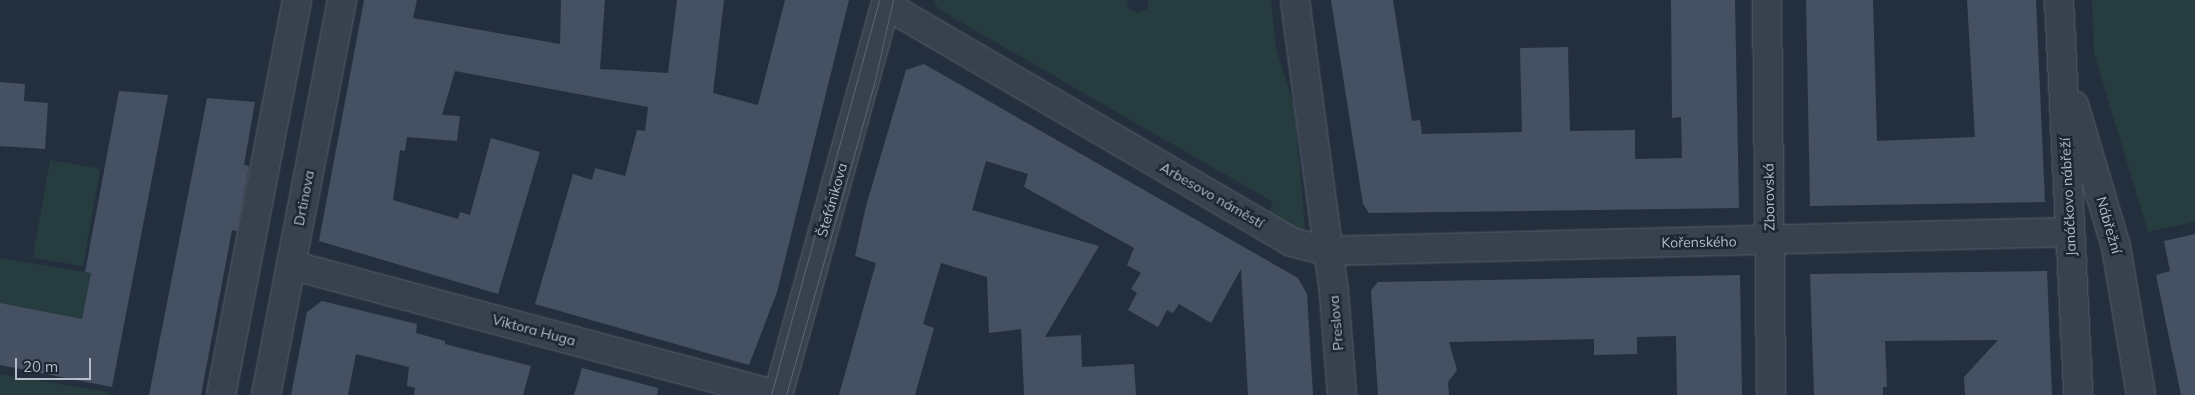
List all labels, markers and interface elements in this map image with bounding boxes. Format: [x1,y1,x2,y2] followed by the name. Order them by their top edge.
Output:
[2057,137,2079,257] street label: Janáčkovo nábřeží
[1157,159,1267,231] street label: Arbesovo náměstí
[813,161,851,239] street label: Štefánikova
[1760,163,1778,231] street label: Zborovská
[290,169,318,227] street label: Drtinova
[2093,195,2125,255] street label: Nábřežní
[1661,233,1737,251] street label: Kořenského
[1325,295,1347,351] street label: Preslova
[490,311,578,349] street label: Viktora Huga
[18,348,94,380] scale bar
[23,357,58,376] text: 20 m

